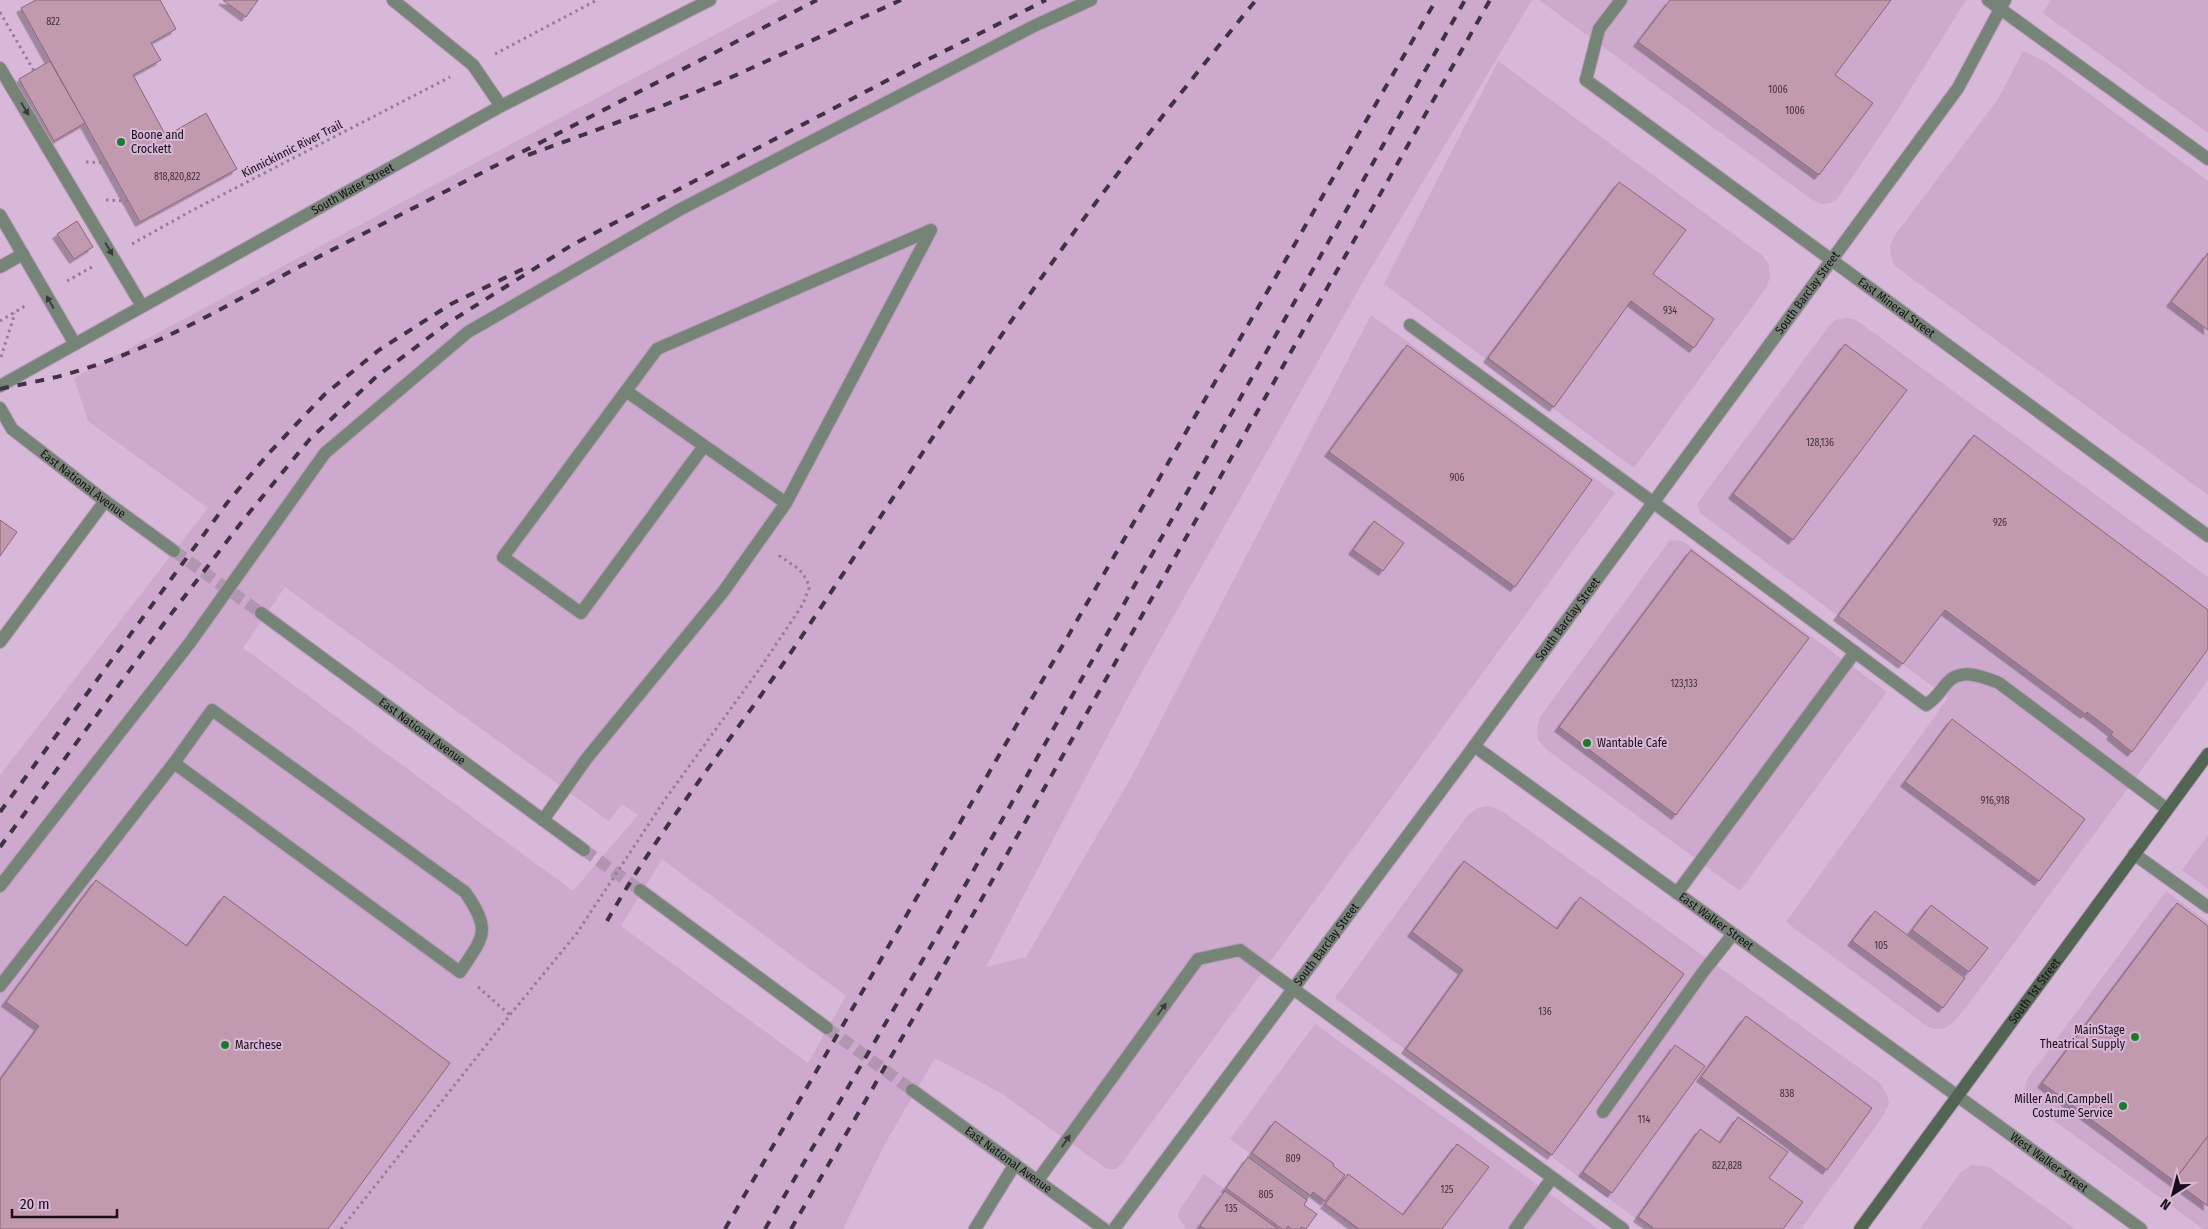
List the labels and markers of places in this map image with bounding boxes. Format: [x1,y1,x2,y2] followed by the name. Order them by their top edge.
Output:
[131,128,184,156] place label: Boone and Crockett
[115,136,127,148] marker: Boone and Crockett
[1597,736,1667,750] place label: Wantable Cafe
[1581,737,1593,749] marker: Wantable Cafe
[2040,1023,2126,1051] place label: MainStage Theatrical Supply
[2129,1031,2141,1043] marker: MainStage Theatrical Supply
[235,1038,282,1052] place label: Marchese
[219,1039,231,1051] marker: Marchese
[2014,1092,2113,1120] place label: Miller And Campbell Costume Service
[2117,1100,2129,1112] marker: Miller And Campbell Costume Service

